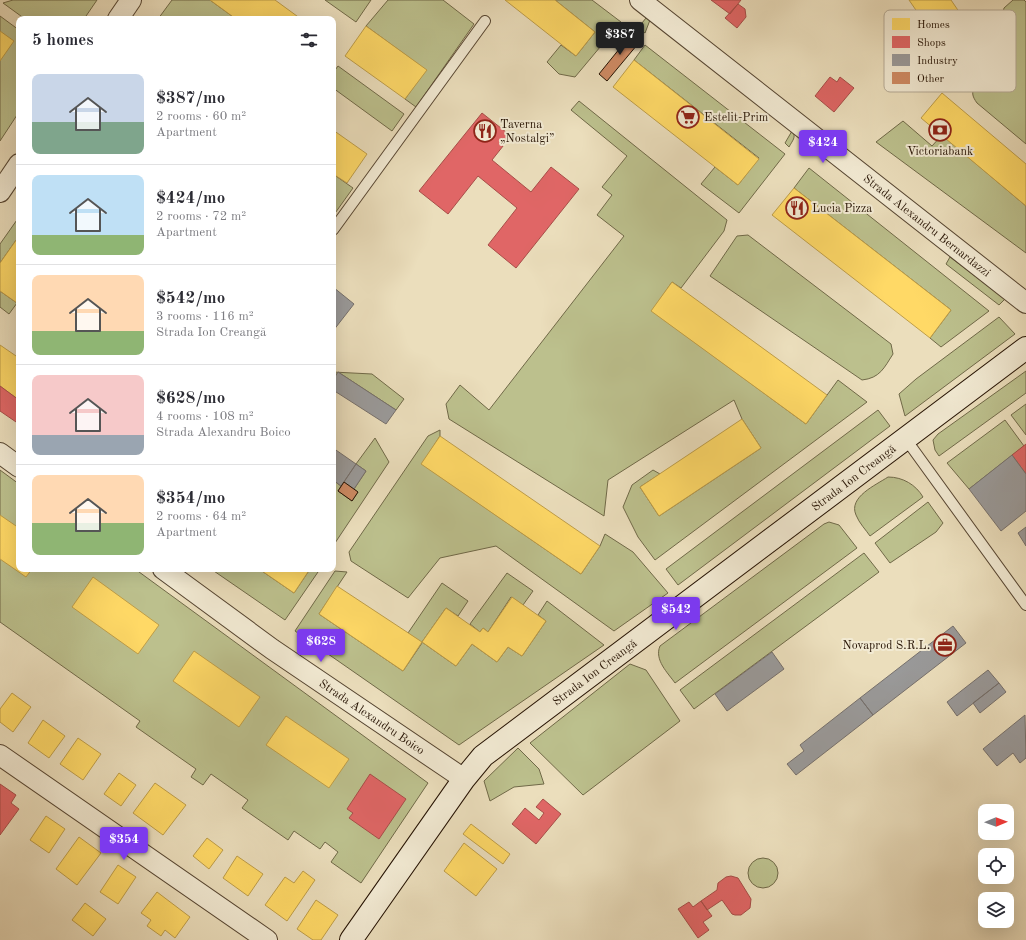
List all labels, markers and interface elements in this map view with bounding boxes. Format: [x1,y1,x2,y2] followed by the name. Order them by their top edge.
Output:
[884,10,1016,92] legend
[917,20,950,31] text: Homes
[596,22,644,56] pin: $387
[605,28,635,41] text: $387
[298,29,320,51] icon: filters
[32,32,94,49] text: 5 homes
[917,38,946,49] text: Shops
[917,56,958,67] text: Industry
[917,74,945,85] text: Other
[64,90,112,138] icon: home
[156,90,225,107] text: $387/mo
[675,104,701,130] supermarket icon: Estelit-Prim
[156,110,246,123] text: 2 rooms · 60 m²
[704,112,769,124] place label: Estelit-Prim
[927,117,953,143] bank icon: Victoriabank
[472,118,498,144] restaurant icon: Taverna „Nostalgi”
[500,119,555,145] place label: Taverna „Nostalgi”
[156,126,217,139] text: Apartment
[799,130,847,164] pin: $424
[808,136,838,149] text: $424
[907,146,973,158] place label: Victoriabank
[861,173,992,280] street label: Strada Alexandru Bernardazzi
[156,190,225,207] text: $424/mo
[64,191,112,239] icon: home
[784,195,810,221] restaurant icon: Lucia Pizza
[812,203,872,215] place label: Lucia Pizza
[156,210,246,223] text: 2 rooms · 72 m²
[156,226,217,239] text: Apartment
[156,290,225,307] text: $542/mo
[64,291,112,339] icon: home
[156,310,254,323] text: 3 rooms · 116 m²
[156,326,266,339] text: Strada Ion Creangă
[156,390,225,407] text: $628/mo
[64,391,112,439] icon: home
[156,410,254,423] text: 4 rooms · 108 m²
[156,426,291,439] text: Strada Alexandru Boico
[810,443,899,514] street label: Strada Ion Creangă
[156,490,225,507] text: $354/mo
[64,491,112,539] icon: home
[156,510,246,523] text: 2 rooms · 64 m²
[156,526,217,539] text: Apartment
[652,597,700,631] pin: $542
[661,603,691,616] text: $542
[297,629,345,663] pin: $628
[932,632,958,658] office icon: Novaprod S.R.L.
[306,635,336,648] text: $628
[551,638,640,708] street label: Strada Ion Creangă
[843,640,930,652] place label: Novaprod S.R.L.
[317,678,426,757] street label: Strada Alexandru Boico
[978,804,1014,840] north arrow
[978,804,1014,928] map controls
[100,827,148,861] pin: $354
[109,833,139,846] text: $354
[978,848,1014,884] button: locate
[978,892,1014,928] button: layers

